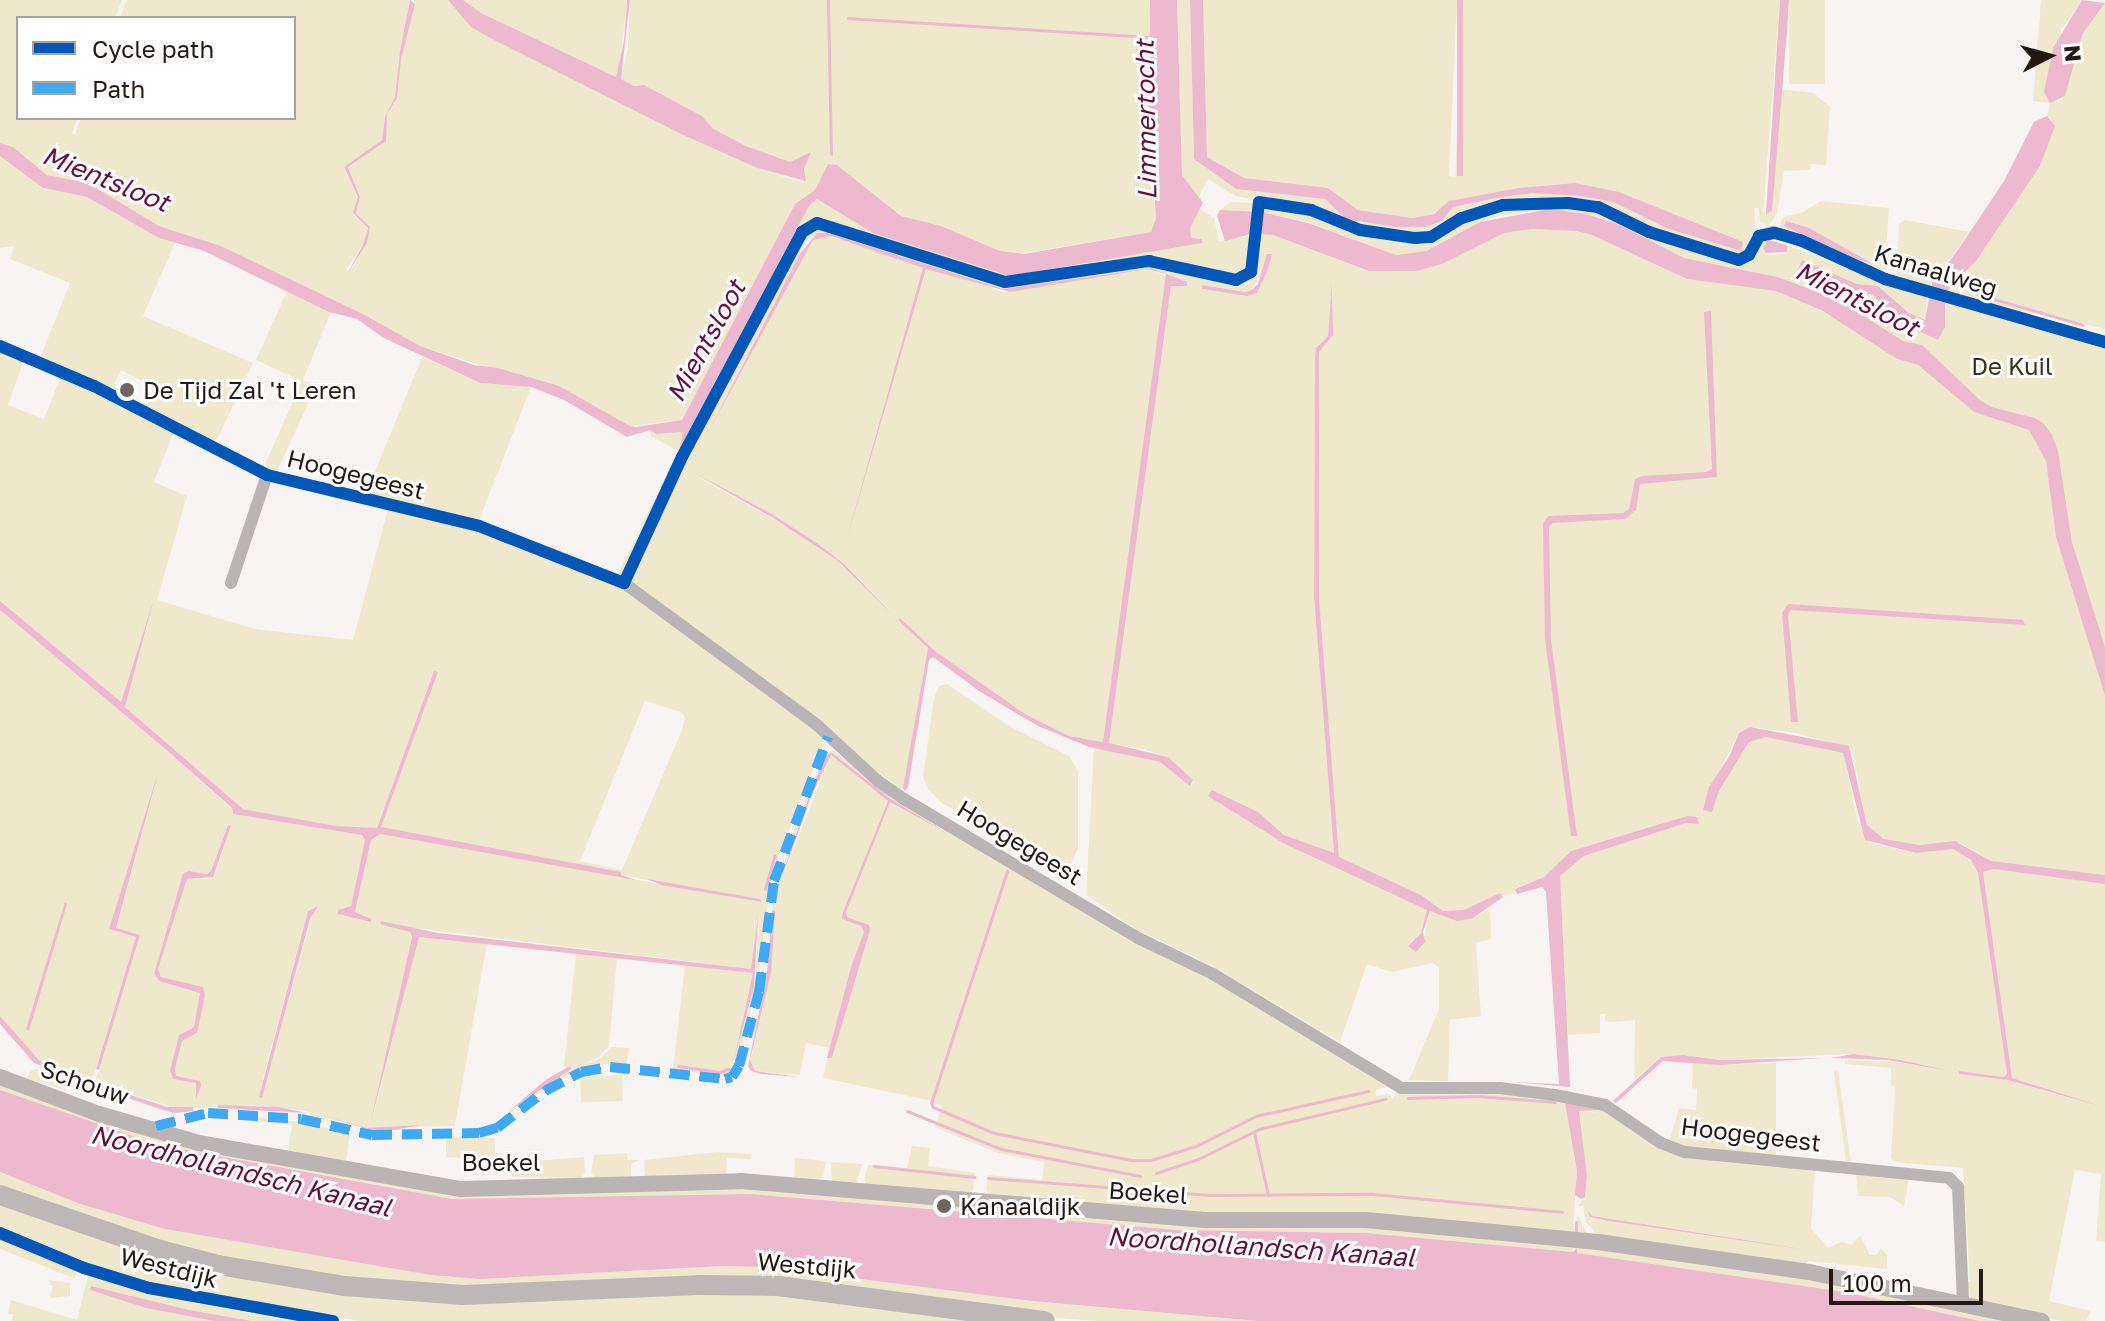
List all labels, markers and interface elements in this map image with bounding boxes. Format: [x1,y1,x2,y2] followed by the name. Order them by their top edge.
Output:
[16,16,296,120] legend
[2009,16,2089,96] north arrow
[92,34,214,63] text: Cycle path
[1129,40,1163,200] water label: Limmertocht
[2059,44,2088,63] text: N
[92,74,145,103] text: Path
[38,139,174,219] water label: Mientsloot
[1871,238,2001,302] street label: Kanaalweg
[1790,255,1924,343] water label: Mientsloot
[660,275,752,407] water label: Mientsloot
[1971,352,2053,380] park label: De Kuil
[143,376,357,404] place label: De Tijd Zal 't Leren
[118,381,136,399] marker: De Tijd Zal 't Leren
[284,443,428,505] street label: Hoogegeest
[952,793,1088,891] street label: Hoogegeest
[37,1053,133,1111] street label: Schouw
[1679,1111,1823,1157] street label: Hoogegeest
[88,1119,394,1223] water label: Noordhollandsch Kanaal
[461,1148,541,1176] street label: Boekel
[1108,1175,1188,1209] street label: Boekel
[960,1192,1080,1220] place label: Kanaaldijk
[935,1197,953,1215] marker: Kanaaldijk
[1106,1221,1416,1273] water label: Noordhollandsch Kanaal
[117,1241,221,1293] street label: Westdijk
[756,1246,858,1284] street label: Westdijk
[1833,1253,1987,1303] scale bar
[1843,1268,1912,1297] text: 100 m

